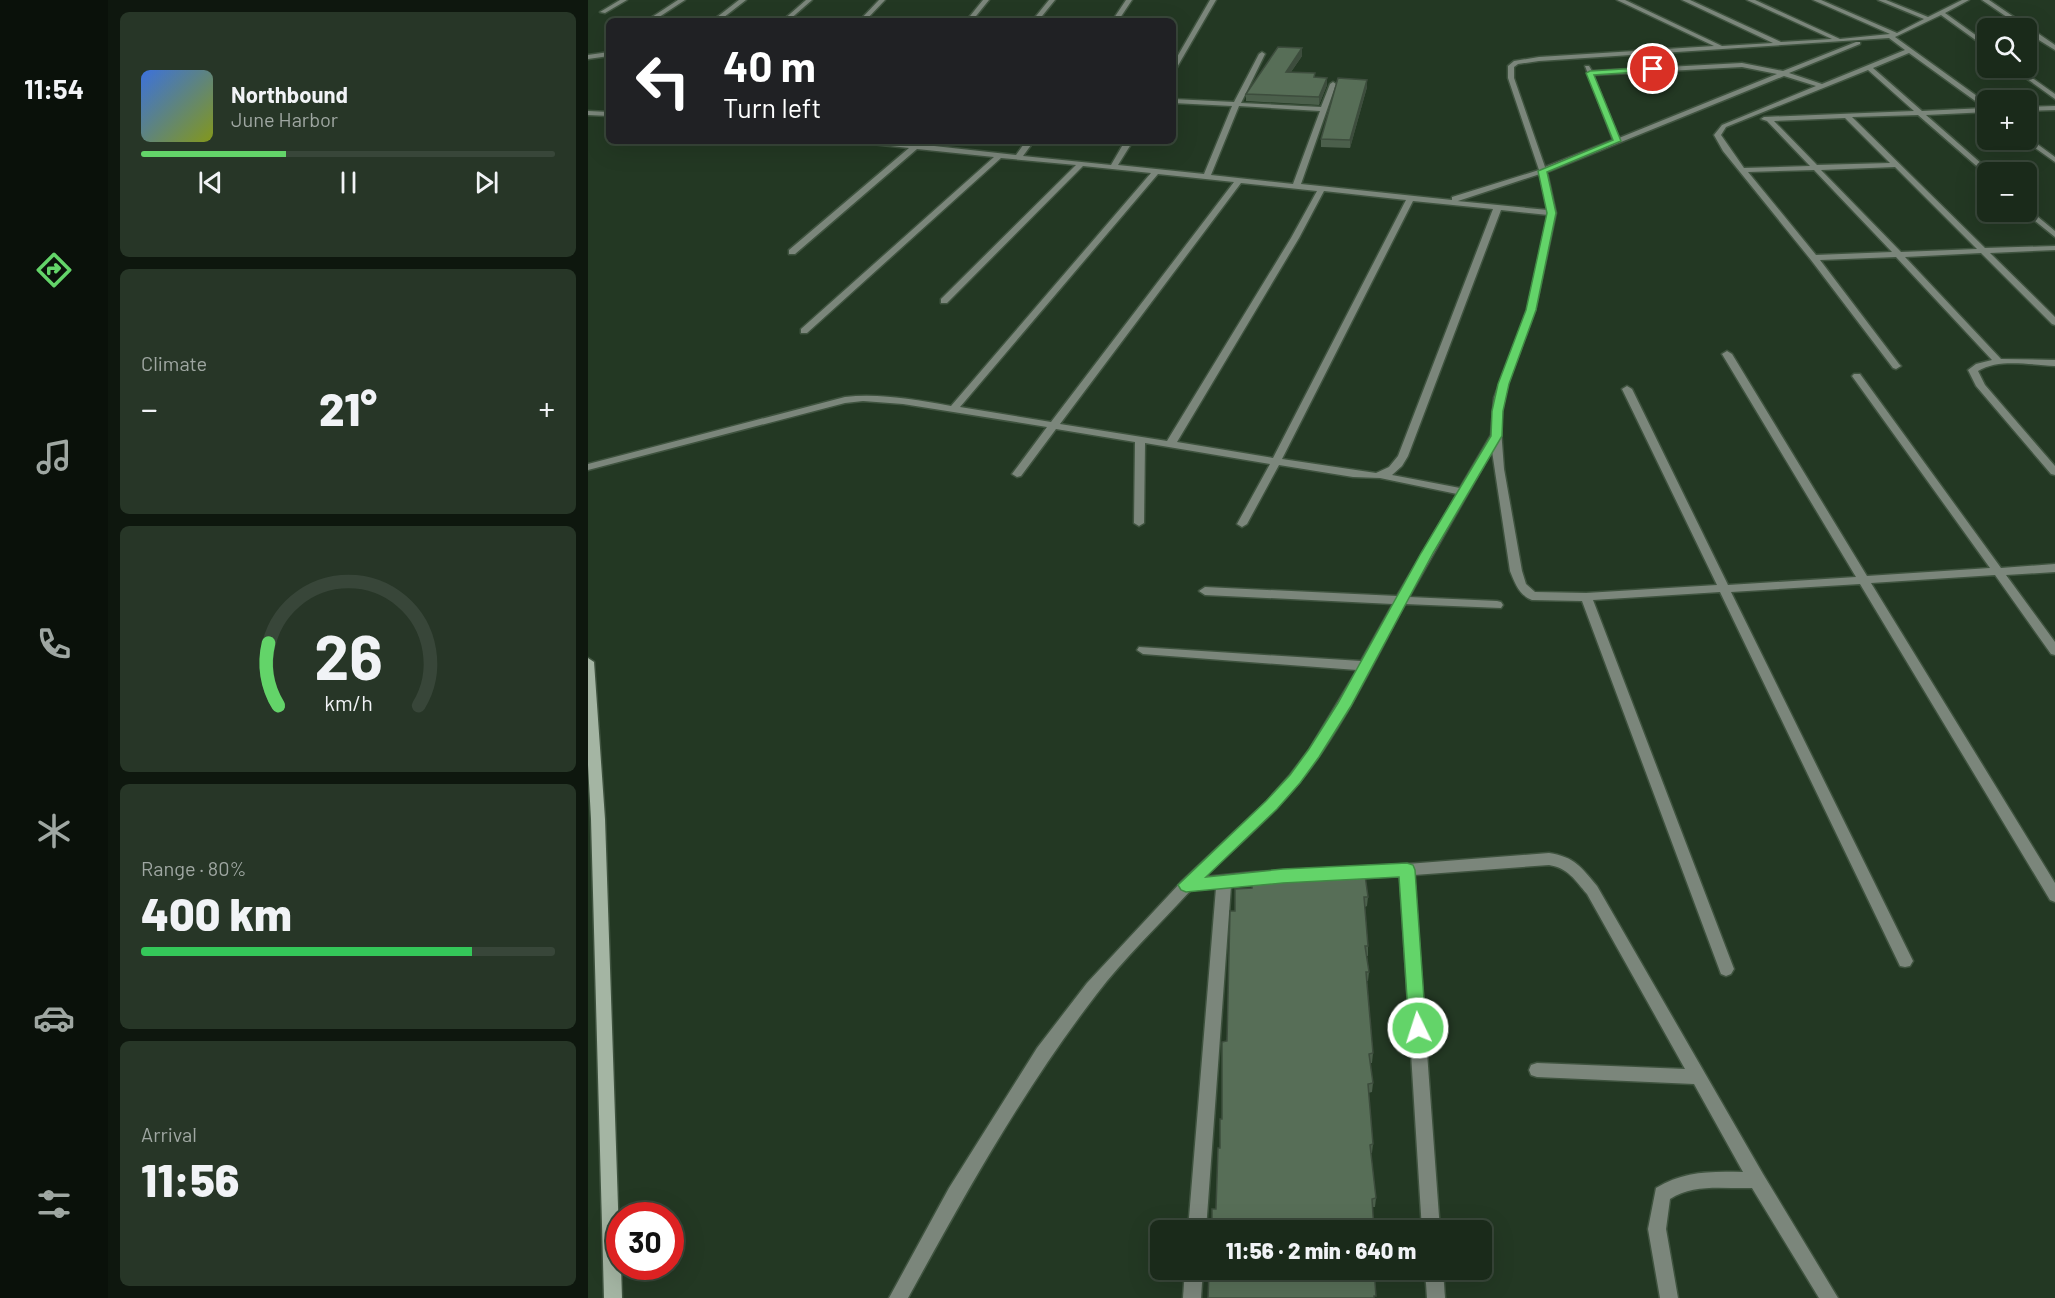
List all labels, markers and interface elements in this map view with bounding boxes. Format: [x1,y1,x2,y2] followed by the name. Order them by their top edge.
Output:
[1977,18,2037,222] map controls
[1977,18,2037,78] button: search
[723,40,816,90] text: 40 m
[624,42,702,120] icon: left
[1627,43,1678,94] pin
[1636,52,1669,85] icon: arrive
[24,72,84,104] text: 11:54
[231,81,348,107] text: Northbound
[1977,90,2037,150] button: +
[723,91,821,123] text: Turn left
[231,107,338,131] text: June Harbor
[1977,162,2037,222] button: −
[194,166,227,199] icon: previous
[332,166,365,199] icon: pause
[470,166,503,199] icon: next
[33,249,75,291] icon: directions
[141,351,207,375] text: Climate
[319,381,377,435] text: 21°
[141,388,158,428] text: −
[538,388,555,428] text: +
[33,436,75,478] icon: music
[314,618,382,692] text: 26
[33,623,75,665] icon: phone
[324,690,372,715] text: km/h
[33,810,75,852] icon: climate
[141,856,246,880] text: Range · 80%
[141,886,292,940] text: 400 km
[1386,996,1450,1060] position arrow
[33,997,75,1039] icon: car
[141,1122,197,1146] text: Arrival
[141,1152,239,1206] text: 11:56
[33,1183,75,1225] icon: filters
[606,1202,684,1280] speed limit sign: 30
[1226,1237,1416,1263] text: 11:56 · 2 min · 640 m

